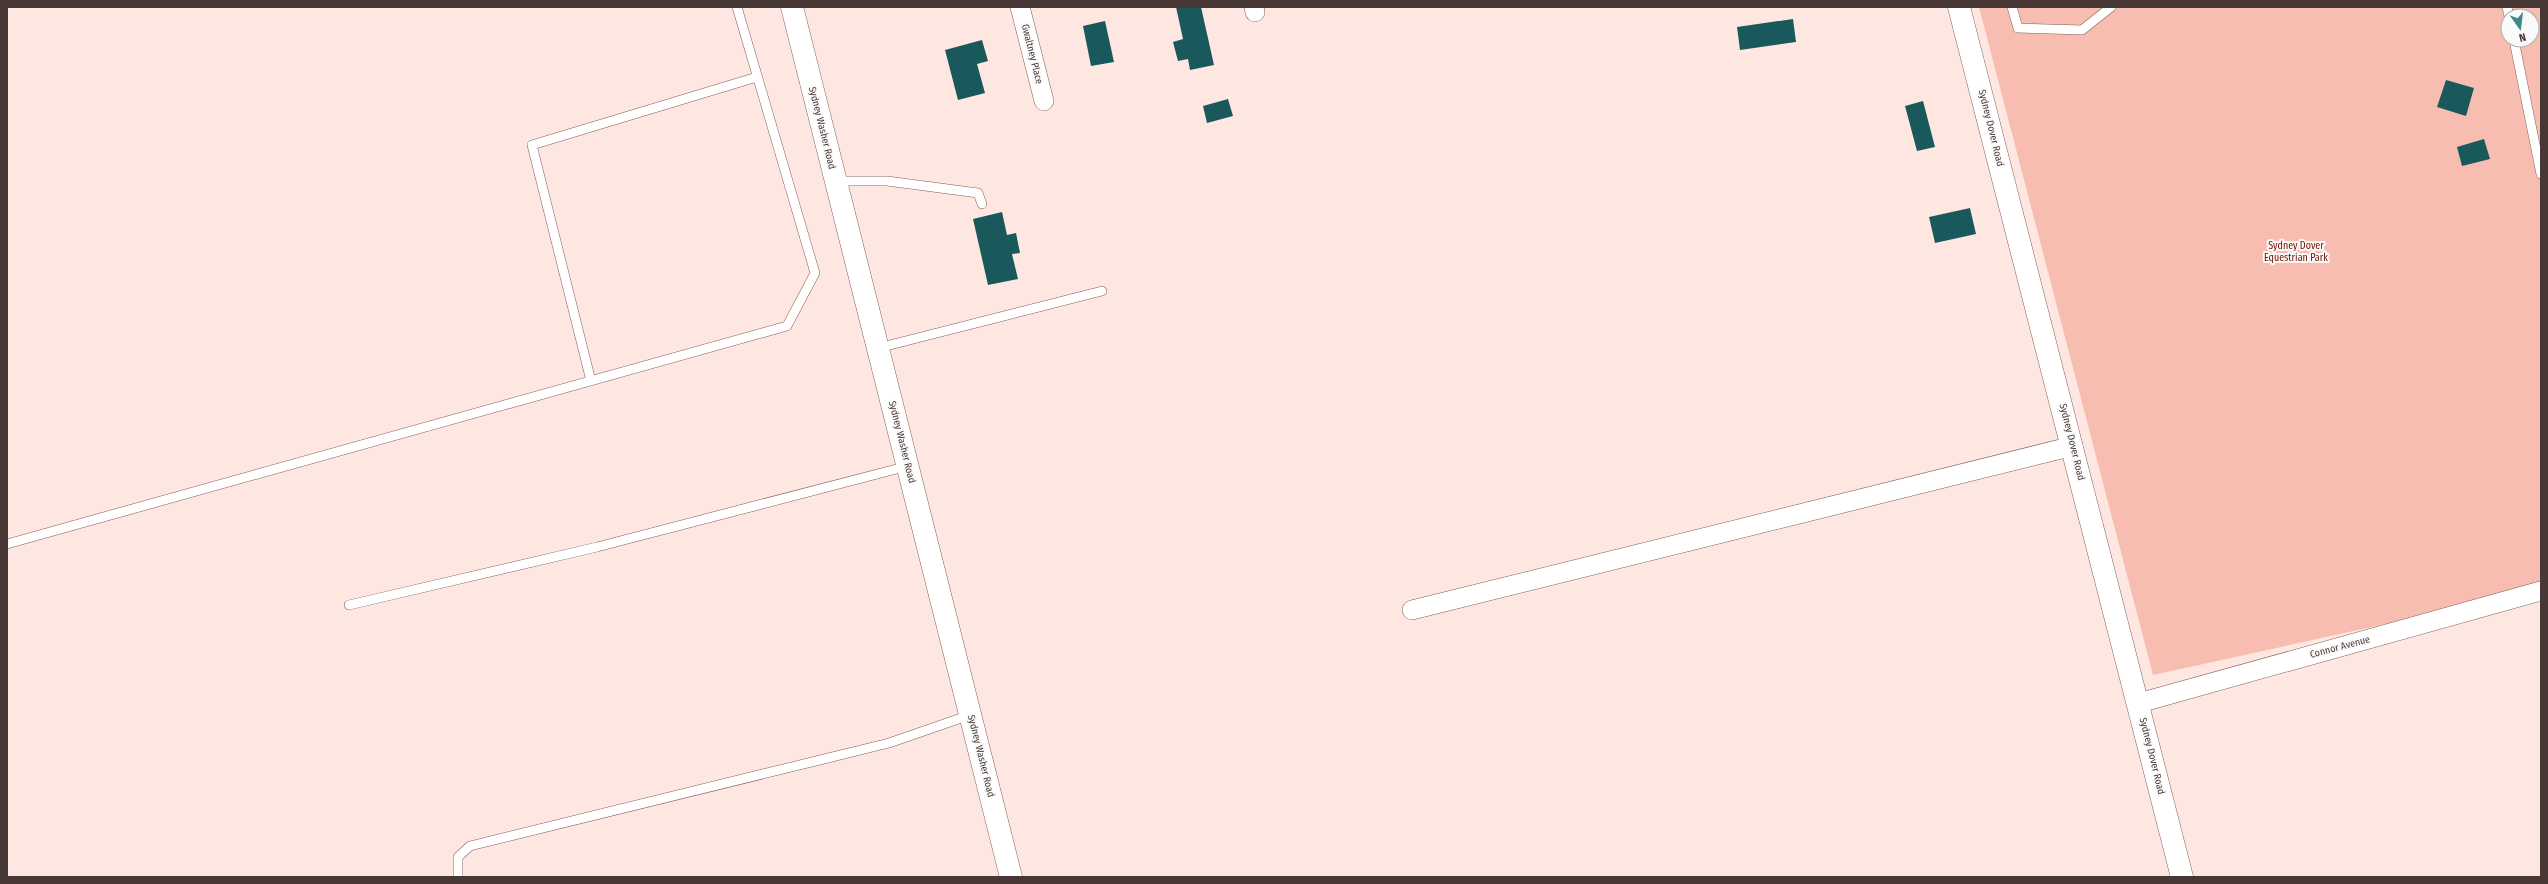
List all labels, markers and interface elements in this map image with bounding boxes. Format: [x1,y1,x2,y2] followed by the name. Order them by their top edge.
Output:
[2500,8,2540,48] north arrow
[1019,23,1045,85] street label: Gwaltney Place
[2518,30,2527,44] text: N
[806,85,838,171] street label: Sydney Washer Road
[1976,88,2006,168] street label: Sydney Dover Road
[2264,240,2328,264] park label: Sydney Dover Equestrian Park
[886,399,918,485] street label: Sydney Washer Road
[2057,402,2087,482] street label: Sydney Dover Road
[2309,633,2371,661] street label: Connor Avenue
[965,713,997,799] street label: Sydney Washer Road
[2137,716,2167,796] street label: Sydney Dover Road

